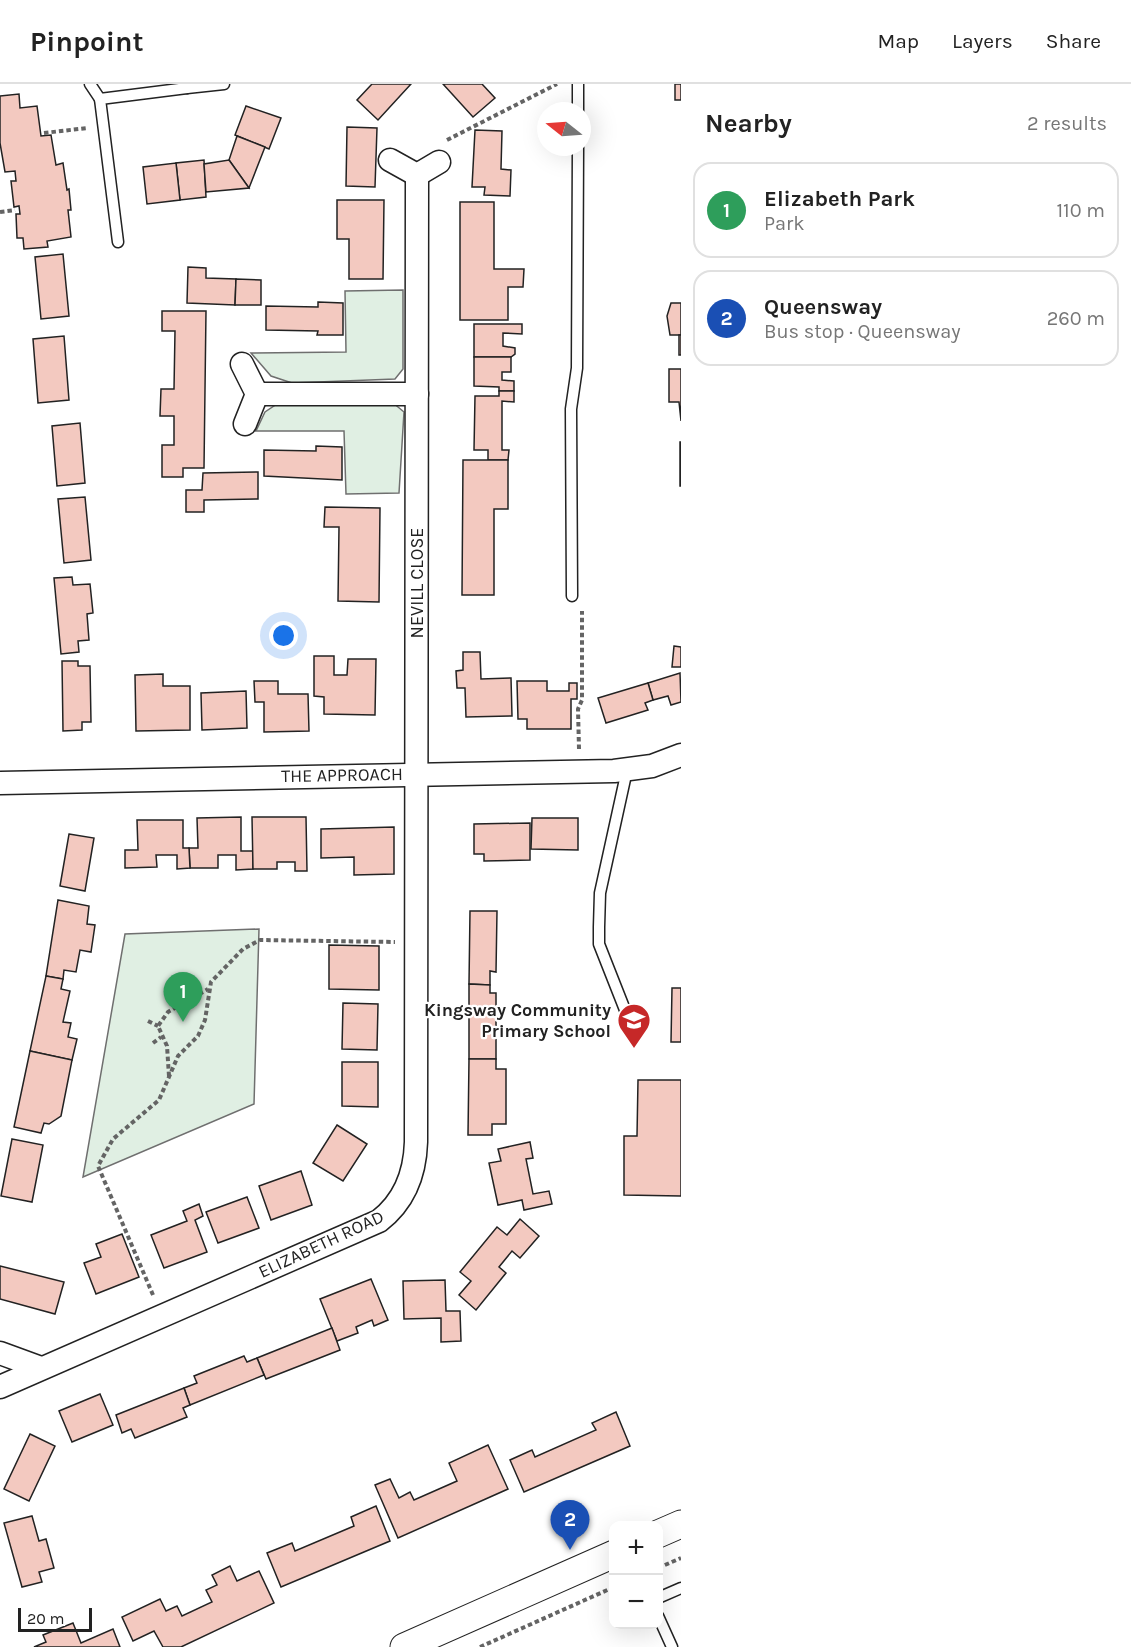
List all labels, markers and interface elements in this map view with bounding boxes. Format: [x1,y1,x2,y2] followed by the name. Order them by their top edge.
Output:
[30,25,143,58] text: Pinpoint
[877,29,919,53] text: Map
[952,29,1013,53] text: Layers
[1046,29,1101,53] text: Share
[537,102,591,156] north arrow
[705,108,792,139] text: Nearby
[1027,112,1107,135] text: 2 results
[764,186,915,212] text: Elizabeth Park
[723,199,730,222] text: 1
[1056,199,1105,222] text: 110 m
[764,212,805,235] text: Park
[764,294,882,320] text: Queensway
[720,307,733,330] text: 2
[1047,307,1105,330] text: 260 m
[764,320,961,343] text: Bus stop · Queensway
[406,528,428,638] street label: NEVILL CLOSE
[269,621,298,650] your location
[281,763,403,787] street label: THE APPROACH
[164,972,202,1022] pin: 1
[424,999,611,1042] place label: Kingsway Community Primary School
[616,1002,652,1049] school or university icon: Kingsway Community Primary School
[255,1205,387,1283] street label: ELIZABETH ROAD
[550,1500,590,1550] pin: 2
[609,1521,663,1629] map controls
[609,1521,663,1575] button: +
[609,1575,663,1629] button: −
[18,1605,92,1632] scale bar
[27,1609,65,1628] text: 20 m

